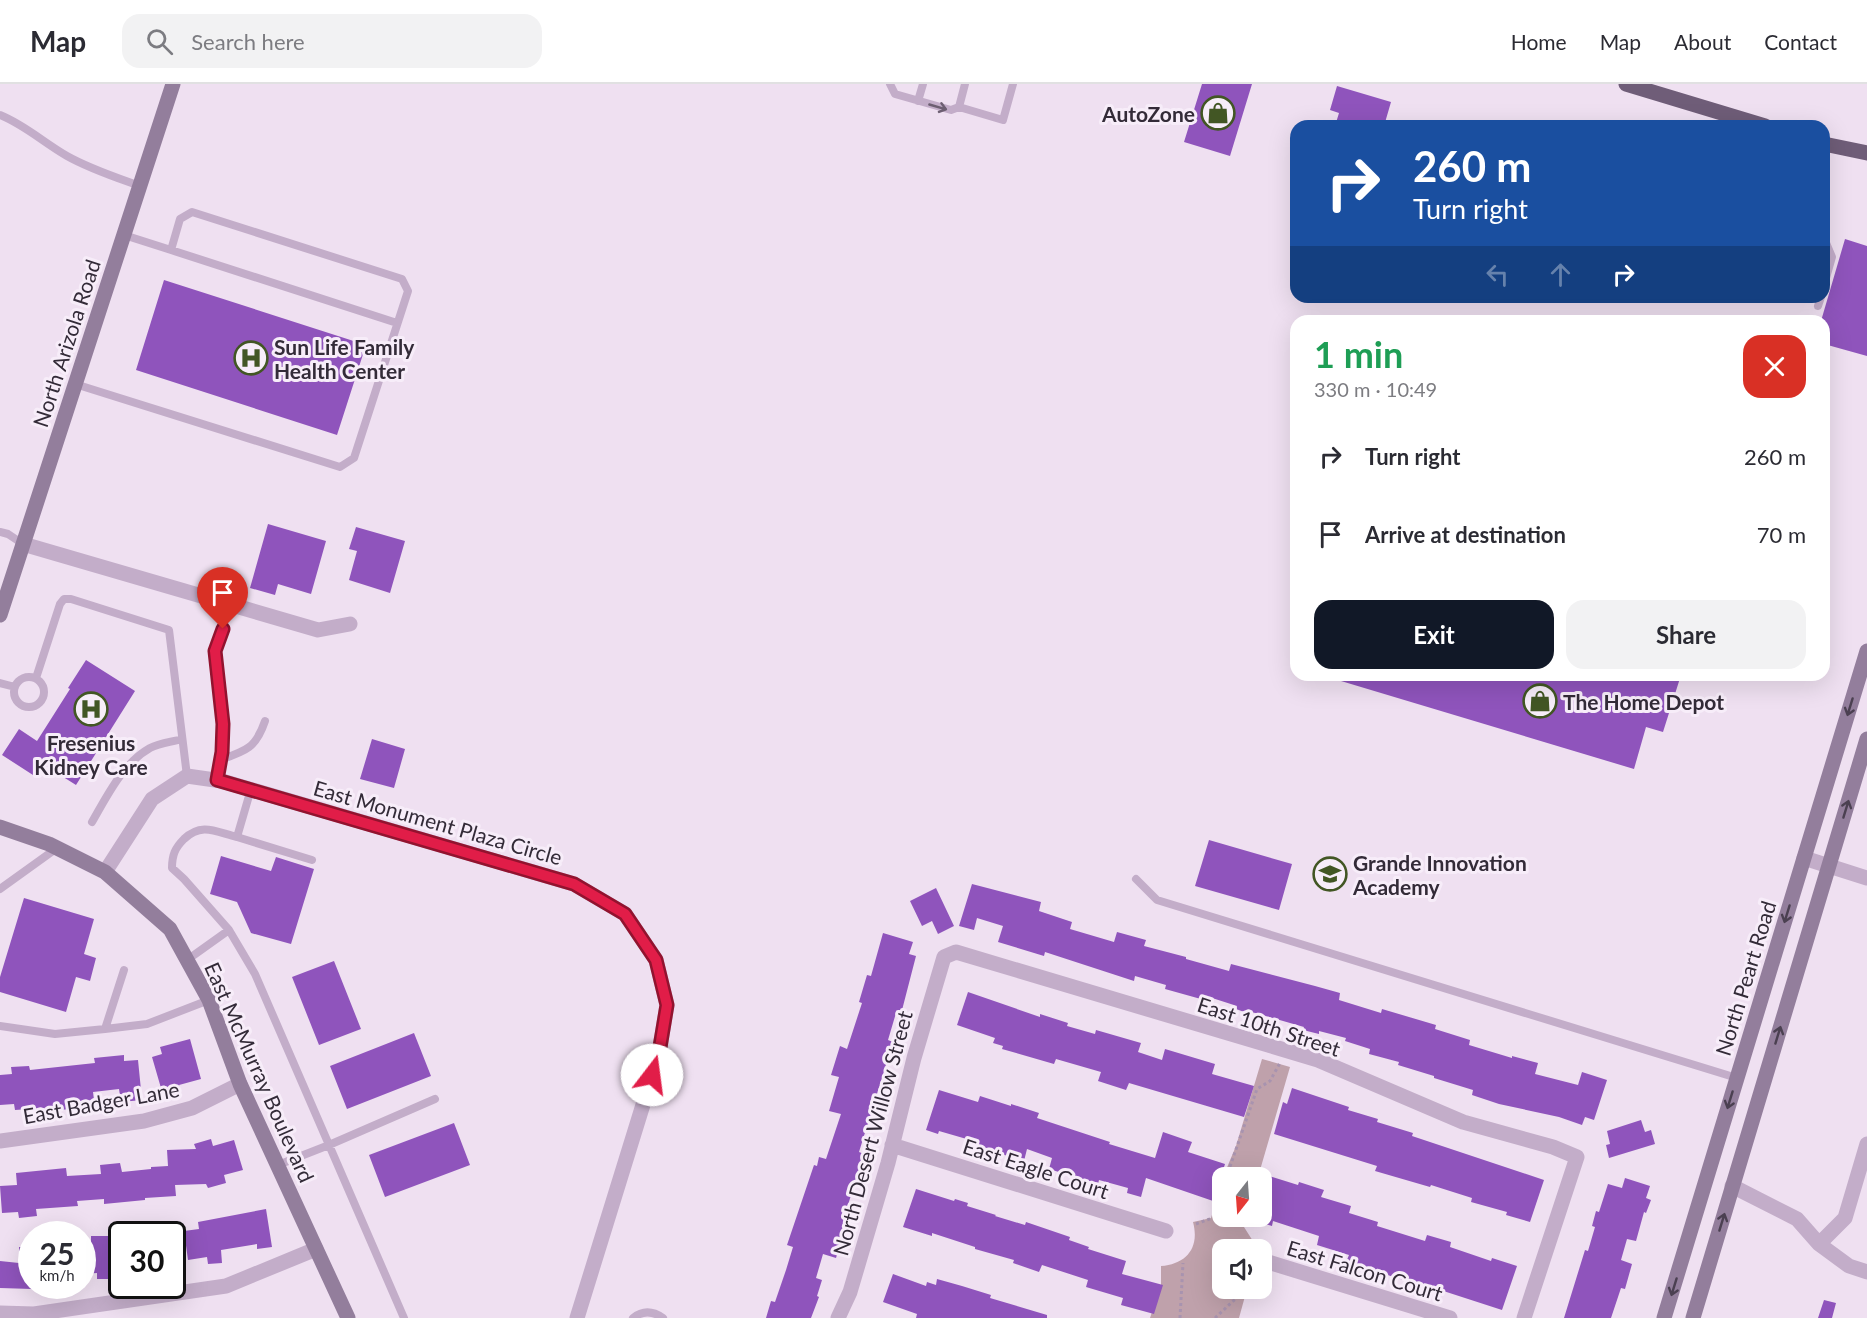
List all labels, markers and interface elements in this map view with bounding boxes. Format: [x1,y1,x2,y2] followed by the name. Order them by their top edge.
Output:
[122,14,542,68] search box
[30,24,86,58] text: Map
[143,25,176,58] icon: search
[191,28,305,55] text: Search here
[1511,29,1567,54] text: Home
[1600,29,1641,54] text: Map
[1674,29,1731,54] text: About
[1764,29,1837,54] text: Contact
[1200,95,1236,131] shop icon: AutoZone
[929,101,948,113] one-way arrow
[1101,101,1195,126] place label: AutoZone
[1413,141,1531,191] text: 260 m
[1314,144,1392,222] icon: right
[1413,192,1528,225] text: Turn right
[27,256,105,430] street label: North Arizola Road
[1481,258,1514,291] icon: left
[1544,258,1577,291] icon: ahead
[1607,258,1640,291] icon: right
[1314,332,1403,376] text: 1 min
[274,334,415,383] place label: Sun Life Family Health Center
[1743,335,1806,398] button: close
[233,340,269,376] hospital icon: Sun Life Family Health Center
[1314,377,1437,401] text: 330 m · 10:49
[1314,440,1347,473] icon: right
[1365,443,1460,470] text: Turn right
[1744,443,1806,470] text: 260 m
[1314,518,1347,551] icon: arrive
[1365,521,1566,548] text: Arrive at destination
[1757,521,1806,548] text: 70 m
[197,567,248,629] pin
[206,576,239,609] icon: arrive
[1314,600,1554,669] button: Exit
[1566,600,1806,669] button: Share
[1522,683,1558,719] shop icon: The Home Depot
[1563,689,1724,714] place label: The Home Depot
[73,691,109,727] hospital icon: Fresenius Kidney Care
[1844,697,1855,716] one-way arrow
[34,730,148,779] place label: Fresenius Kidney Care
[311,775,565,869] street label: East Monument Plaza Circle
[1841,800,1852,819] one-way arrow
[1352,850,1527,899] place label: Grande Innovation Academy
[1312,856,1348,892] school or university icon: Grande Innovation Academy
[1710,898,1780,1058] street label: North Peart Road
[1781,904,1792,923] one-way arrow
[200,958,320,1186] street label: East McMurray Boulevard
[1194,991,1344,1061] street label: East 10th Street
[827,1007,917,1258] street label: North Desert Willow Street
[1773,1026,1784,1045] one-way arrow
[620,1043,684,1107] position arrow
[21,1076,181,1128] street label: East Badger Lane
[1724,1090,1735,1109] one-way arrow
[960,1133,1113,1203] street label: East Eagle Court
[1212,1167,1272,1227] north arrow
[1212,1167,1272,1299] map controls
[1717,1213,1728,1232] one-way arrow
[108,1221,186,1299] speed limit sign: 30
[1284,1234,1446,1306] street label: East Falcon Court
[40,1235,74,1271] text: 25
[1212,1239,1272,1299] button: sound
[39,1266,75,1284] text: km/h
[1668,1277,1679,1296] one-way arrow

